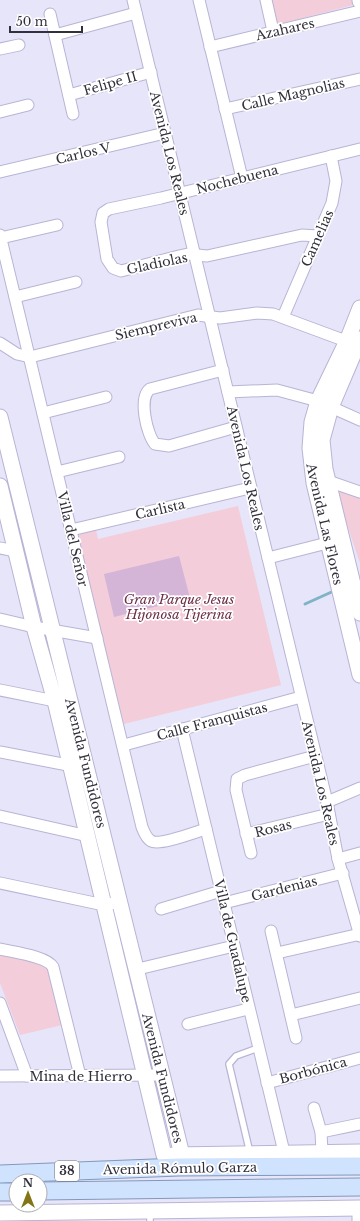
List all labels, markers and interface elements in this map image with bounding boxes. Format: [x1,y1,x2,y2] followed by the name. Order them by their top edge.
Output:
[10,8,82,34] scale bar
[16,14,48,29] text: 50 m
[253,14,316,45] street label: Azahares
[81,68,139,99] street label: Felipe II
[240,74,347,115] street label: Calle Magnolias
[146,88,193,217] street label: Avenida Los Reales
[54,139,113,168] street label: Carlos V
[194,161,281,198] street label: Nochebuena
[297,207,338,269] street label: Camelias
[125,249,189,278] street label: Gladiolas
[113,309,200,344] street label: Siempreviva
[223,403,268,532] street label: Avenida Los Reales
[302,461,347,587] street label: Avenida Las Flores
[53,489,92,589] street label: Villa del Señor
[134,495,187,523] street label: Carlista
[124,591,234,623] park label: Gran Parque Jesus Hijonosa Tijerina
[61,695,110,830] street label: Avenida Fundidores
[155,699,269,744] street label: Calle Franquistas
[298,718,343,847] street label: Avenida Los Reales
[253,816,294,841] street label: Rosas
[249,872,319,905] street label: Gardenias
[210,877,255,1004] street label: Villa de Guadalupe
[138,1010,187,1145] street label: Avenida Fundidores
[277,1053,350,1088] street label: Borbónica
[30,1068,132,1085] street label: Mina de Hierro
[102,1159,258,1178] street label: Avenida Rómulo Garza
[55,1161,79,1181] road number: 38
[8,1173,48,1213] north arrow
[23,1176,34,1190] text: N

